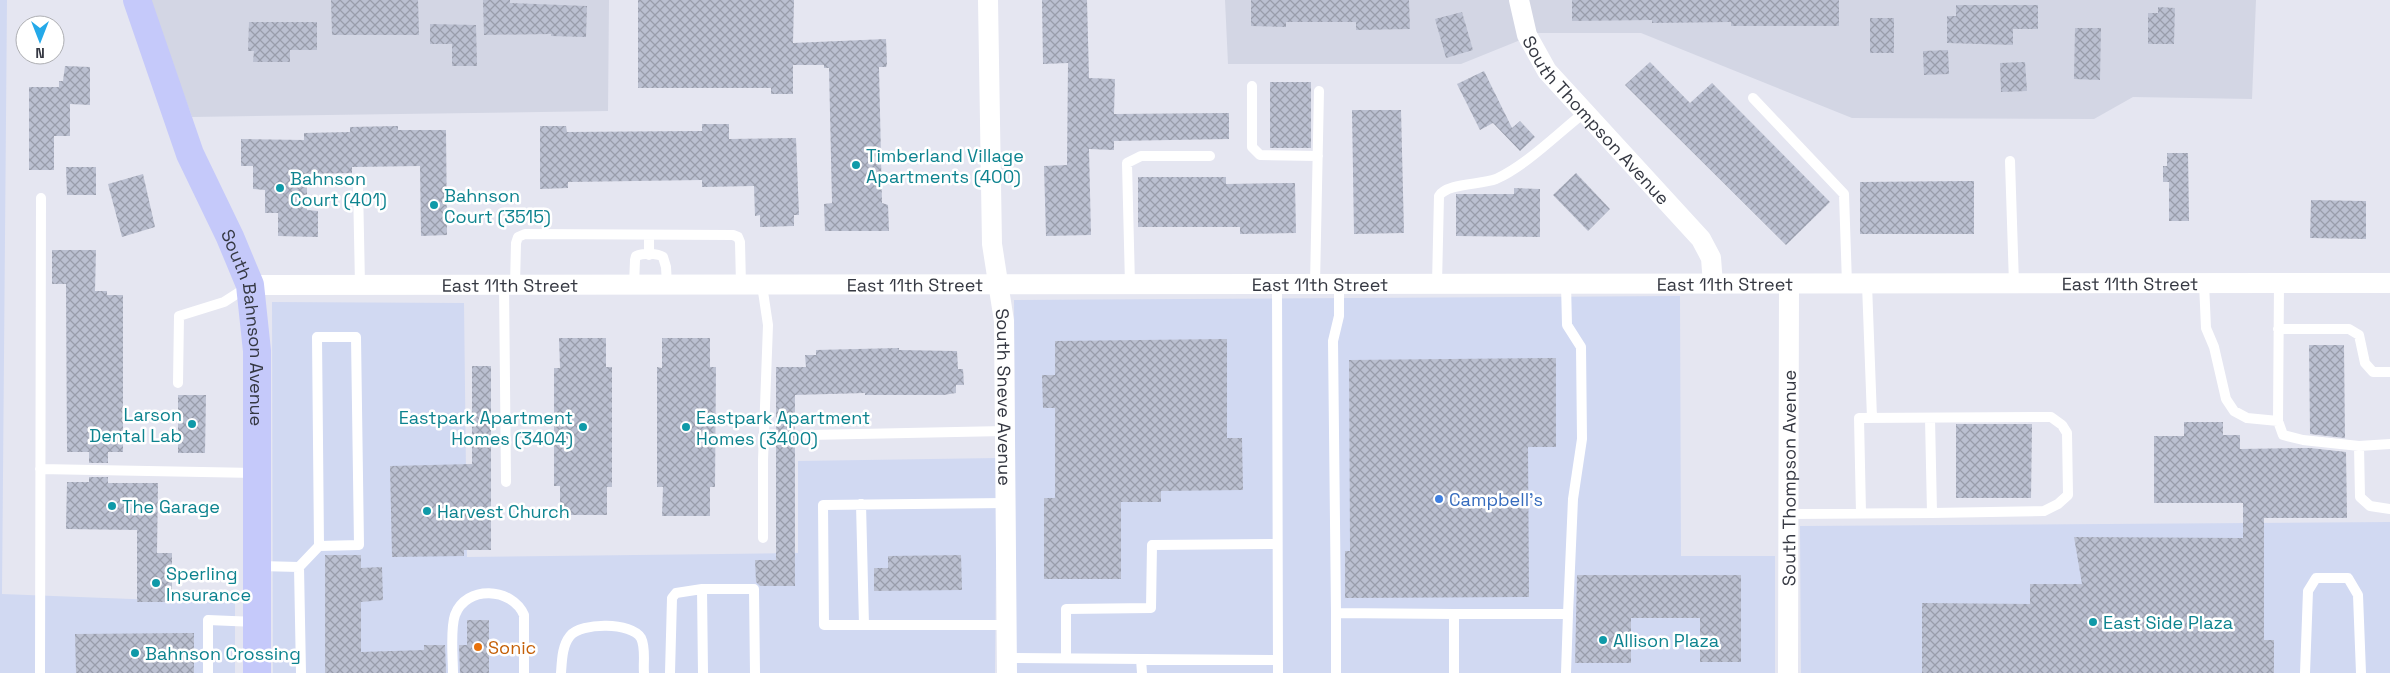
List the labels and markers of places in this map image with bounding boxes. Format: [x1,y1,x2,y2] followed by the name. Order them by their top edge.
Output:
[866,144,1024,188] place label: Timberland Village Apartments (400)
[850,159,862,171] marker: Timberland Village Apartments (400)
[290,167,387,211] place label: Bahnson Court (401)
[274,182,286,194] marker: Bahnson Court (401)
[444,184,551,228] place label: Bahnson Court (3515)
[428,199,440,211] marker: Bahnson Court (3515)
[89,403,182,447] place label: Larson Dental Lab
[399,406,573,450] place label: Eastpark Apartment Homes (3404)
[696,406,870,450] place label: Eastpark Apartment Homes (3400)
[186,418,198,430] marker: Larson Dental Lab
[577,421,589,433] marker: Eastpark Apartment Homes (3404)
[680,421,692,433] marker: Eastpark Apartment Homes (3400)
[1449,488,1543,511] place label: Campbell's
[1433,493,1445,505] marker: Campbell's
[122,495,220,518] place label: The Garage
[106,500,118,512] marker: The Garage
[437,500,570,523] place label: Harvest Church
[421,505,433,517] marker: Harvest Church
[166,562,251,606] place label: Sperling Insurance
[150,577,162,589] marker: Sperling Insurance
[2103,611,2233,634] place label: East Side Plaza
[2087,616,2099,628] marker: East Side Plaza
[1613,629,1719,652] place label: Allison Plaza
[1597,634,1609,646] marker: Allison Plaza
[488,636,536,659] place label: Sonic
[472,641,484,653] marker: Sonic
[145,642,301,665] place label: Bahnson Crossing
[129,647,141,659] marker: Bahnson Crossing

